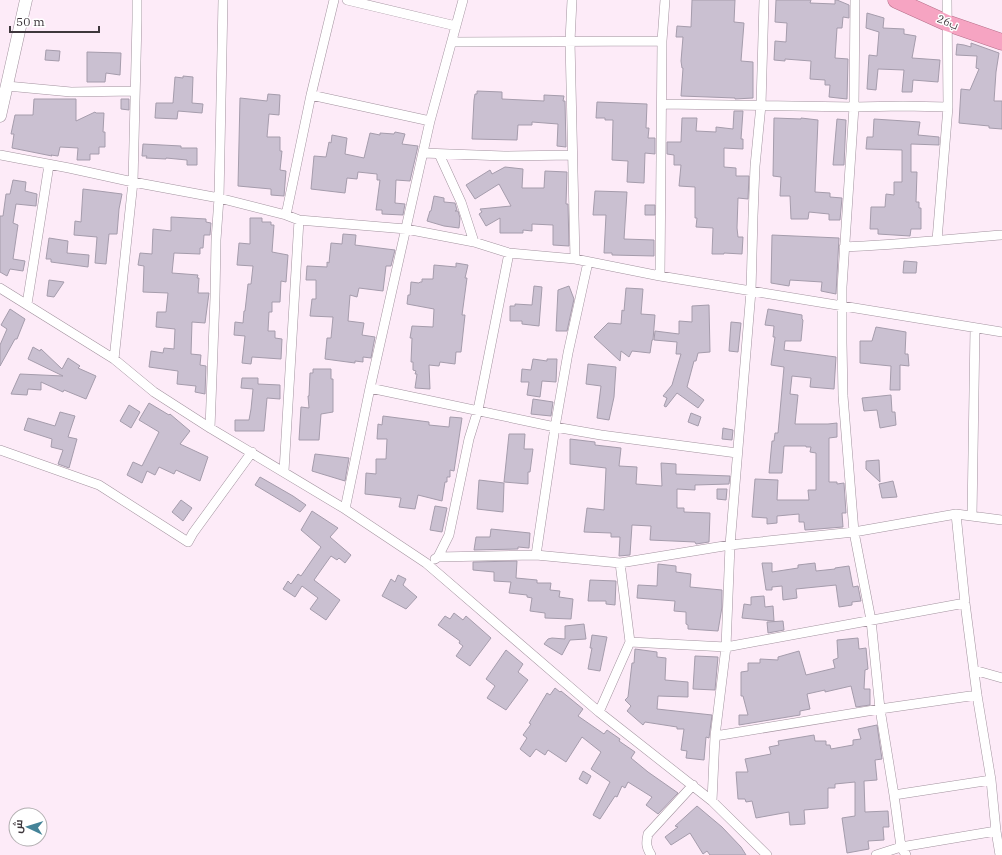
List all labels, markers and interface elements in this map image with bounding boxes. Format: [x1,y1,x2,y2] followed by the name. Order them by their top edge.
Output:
[10,8,99,34] scale bar
[935,11,961,33] street label: 26ب
[16,14,45,29] text: 50 m
[8,807,48,847] north arrow
[11,819,25,834] text: ش

